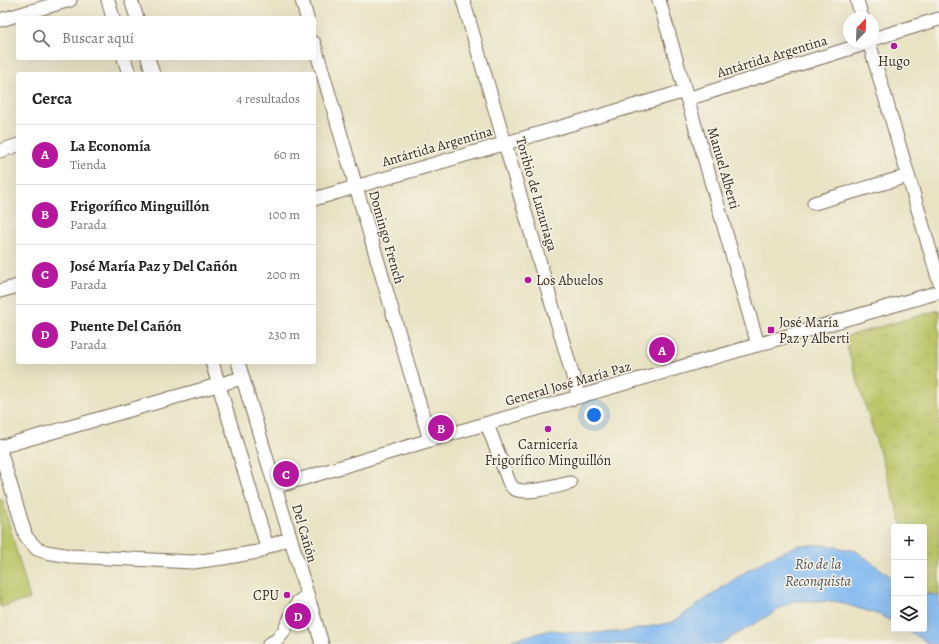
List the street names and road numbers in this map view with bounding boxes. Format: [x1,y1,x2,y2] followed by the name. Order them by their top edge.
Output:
[714,31,830,83] street label: Antártida Argentina
[379,121,495,172] street label: Antártida Argentina
[703,125,744,211] street label: Manuel Alberti
[511,135,562,254] street label: Toribio de Luzuriaga
[364,188,409,287] street label: Domingo French
[503,356,633,411] street label: General José María Paz
[287,502,322,565] street label: Del Cañón

